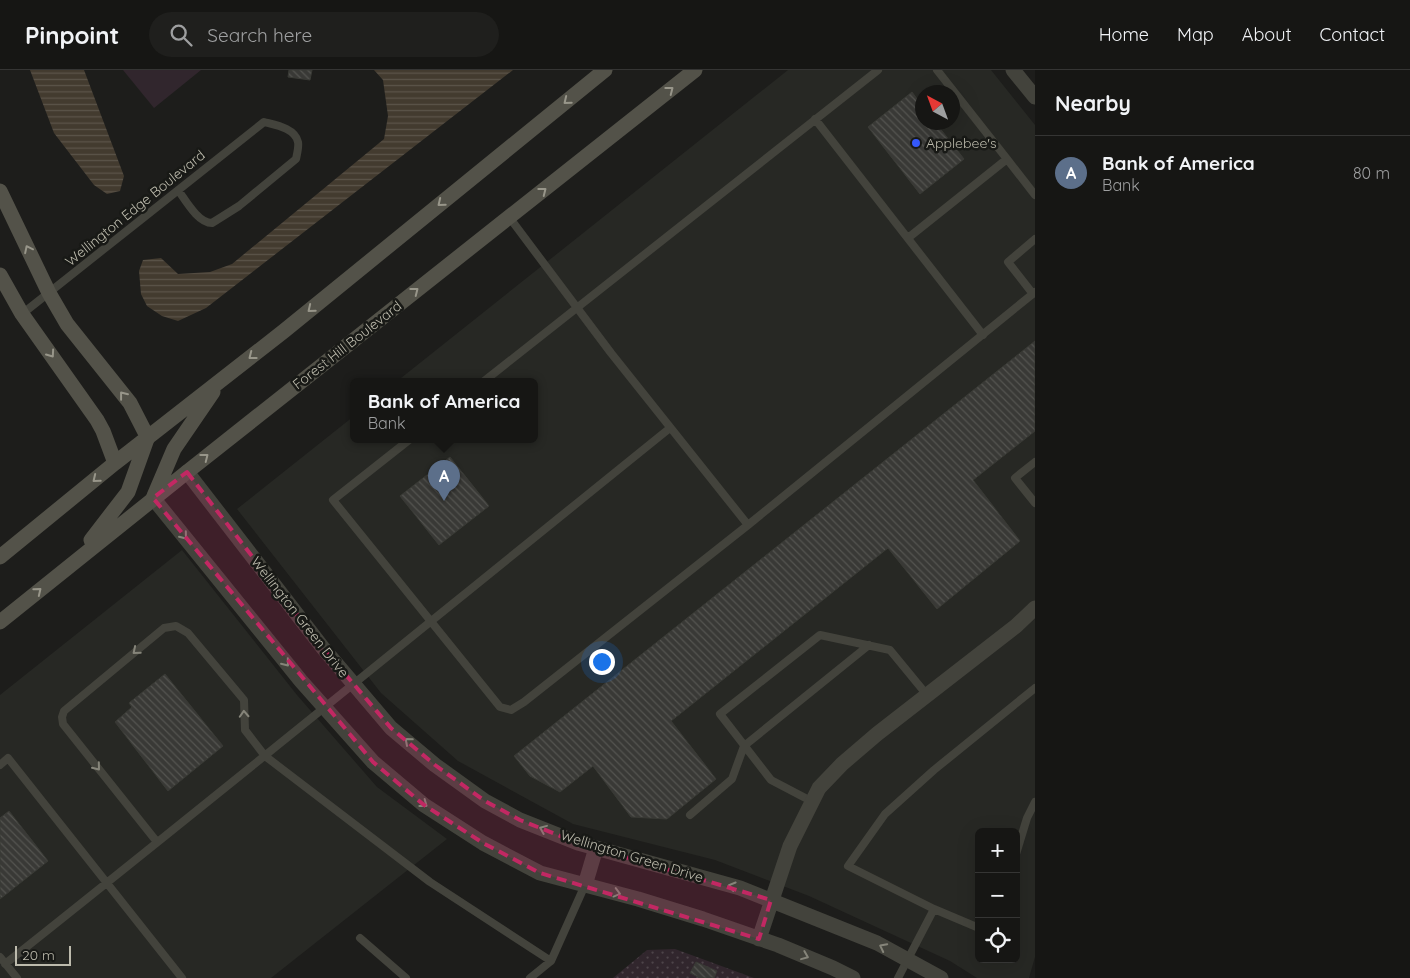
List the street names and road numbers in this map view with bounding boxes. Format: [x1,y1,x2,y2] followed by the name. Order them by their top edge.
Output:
[61,146,209,270] street label: Wellington Edge Boulevard
[289,297,405,393] street label: Forest Hill Boulevard
[247,553,353,681] street label: Wellington Green Drive
[558,826,706,886] street label: Wellington Green Drive

